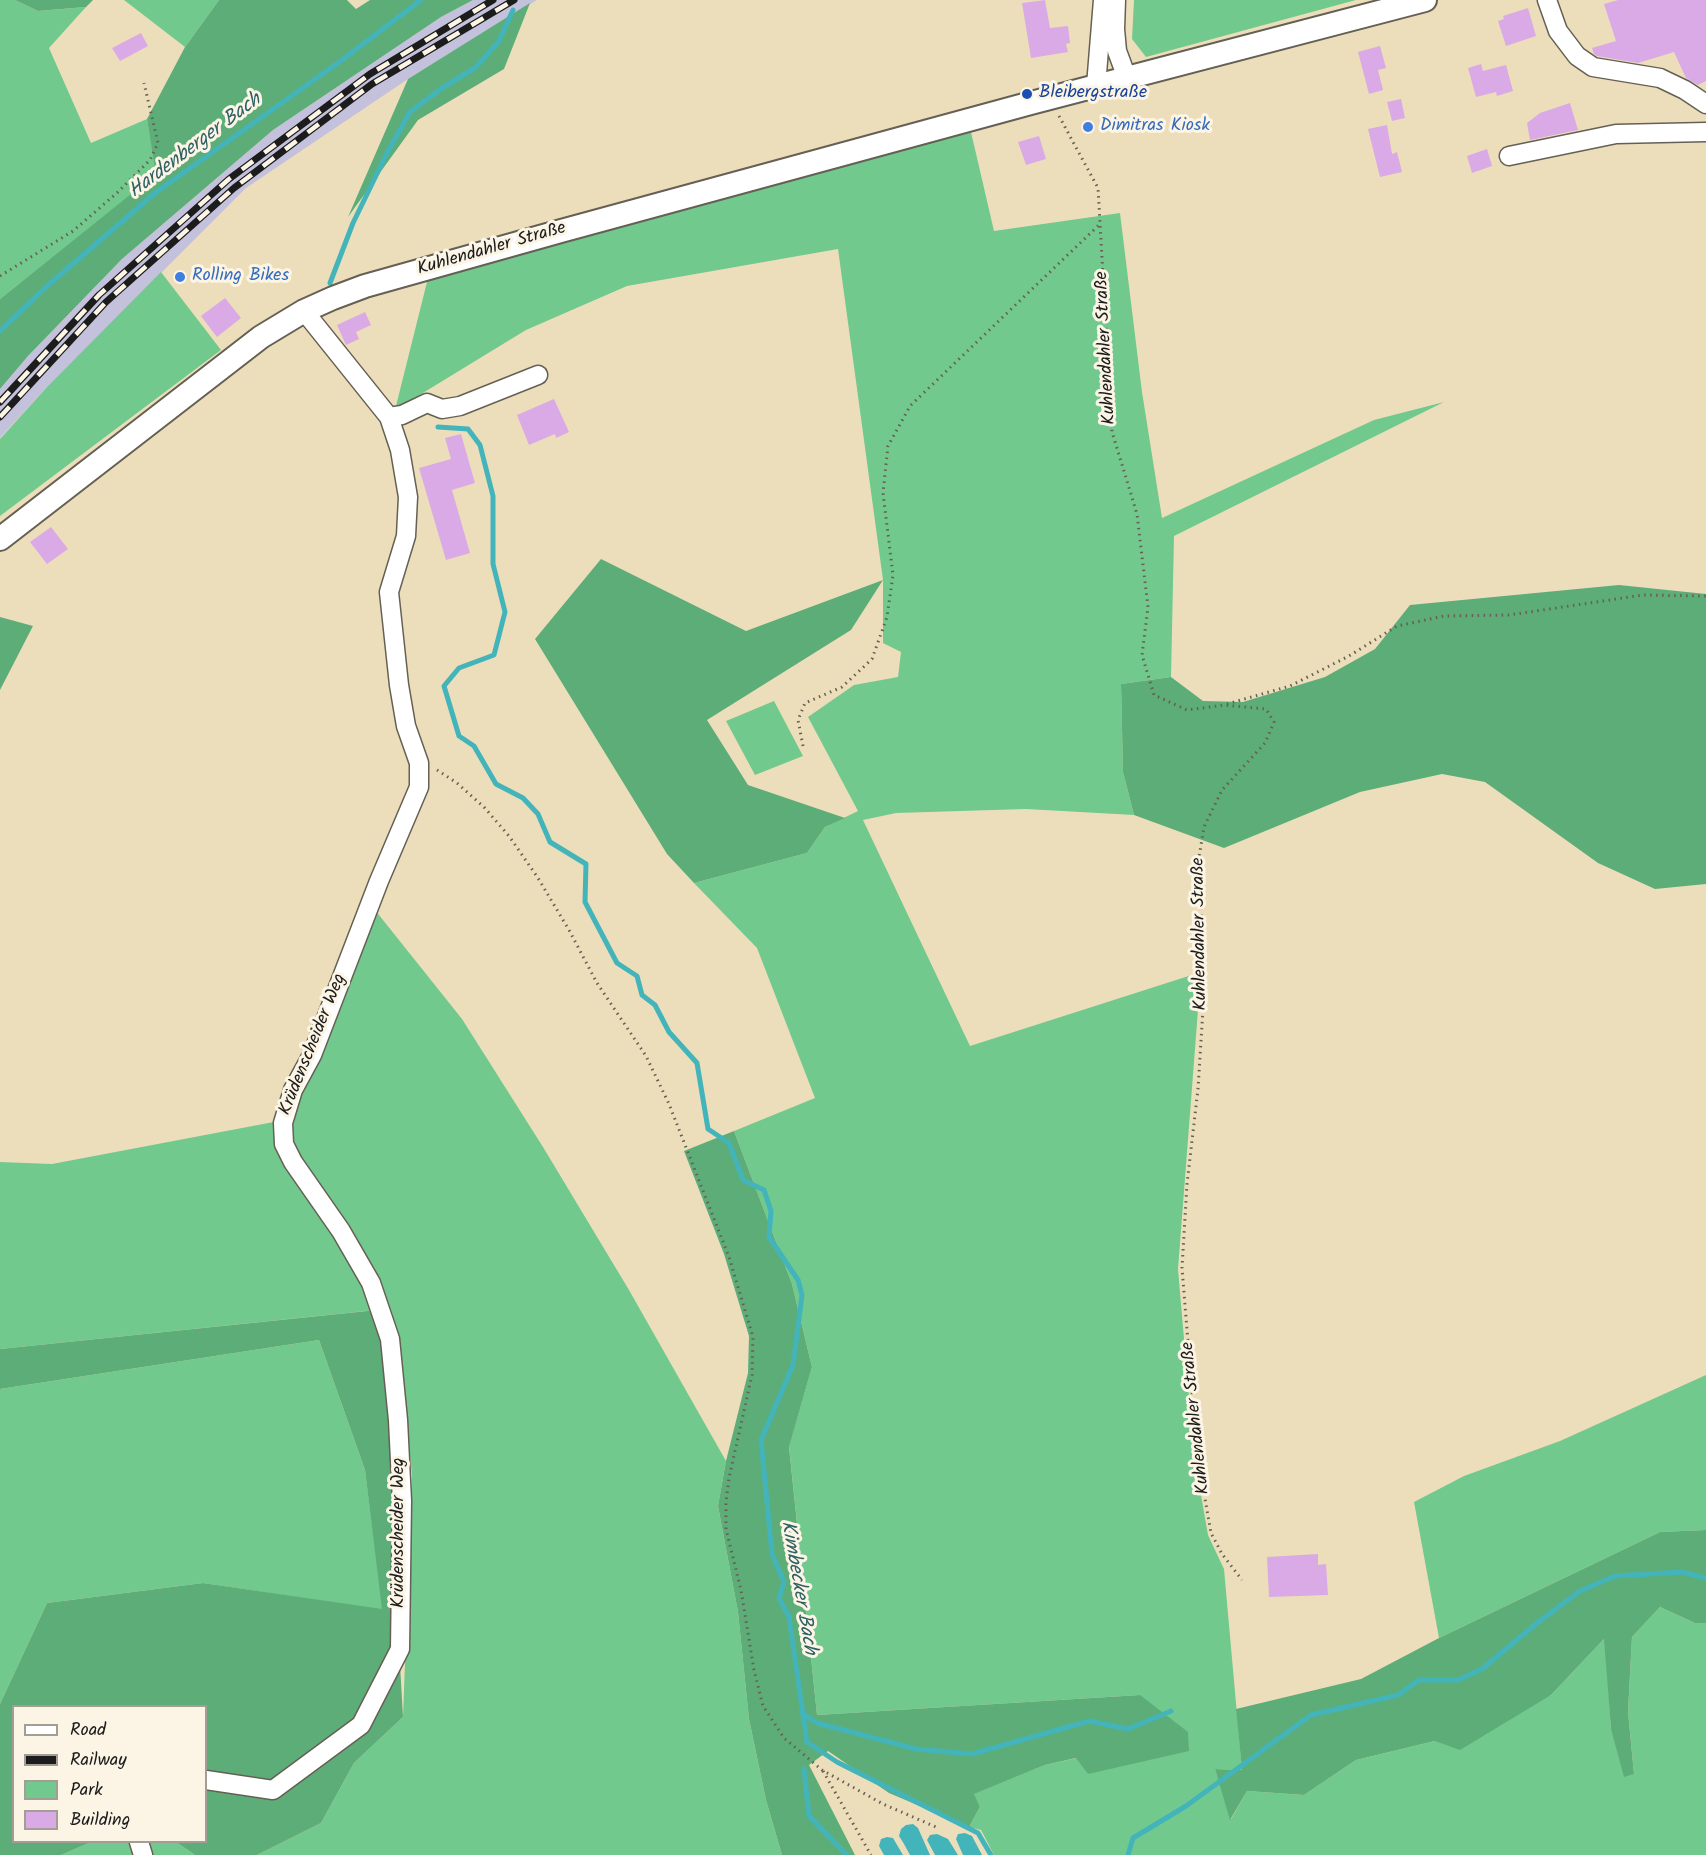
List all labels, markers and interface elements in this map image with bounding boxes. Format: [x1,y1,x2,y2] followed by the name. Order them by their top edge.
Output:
[1039,83,1147,105] place label: Bleibergstraße
[1020,87,1034,101] marker: Bleibergstraße
[125,89,267,205] water label: Hardenberger Bach
[1100,116,1210,138] place label: Dimitras Kiosk
[1081,120,1095,134] marker: Dimitras Kiosk
[415,218,569,282] street label: Kuhlendahler Straße
[192,266,289,288] place label: Rolling Bikes
[173,270,187,284] marker: Rolling Bikes
[1092,271,1122,425] street label: Kuhlendahler Straße
[1189,857,1213,1011] street label: Kuhlendahler Straße
[276,971,352,1119] street label: Krüdenscheider Weg
[1178,1341,1216,1495] street label: Kuhlendahler Straße
[389,1458,411,1608] street label: Krüdenscheider Weg
[773,1519,821,1657] water label: Kimbecker Bach
[12,1705,207,1843] legend
[70,1716,106,1745] text: Road
[70,1746,127,1775] text: Railway
[70,1776,103,1805] text: Park
[70,1806,130,1835] text: Building

